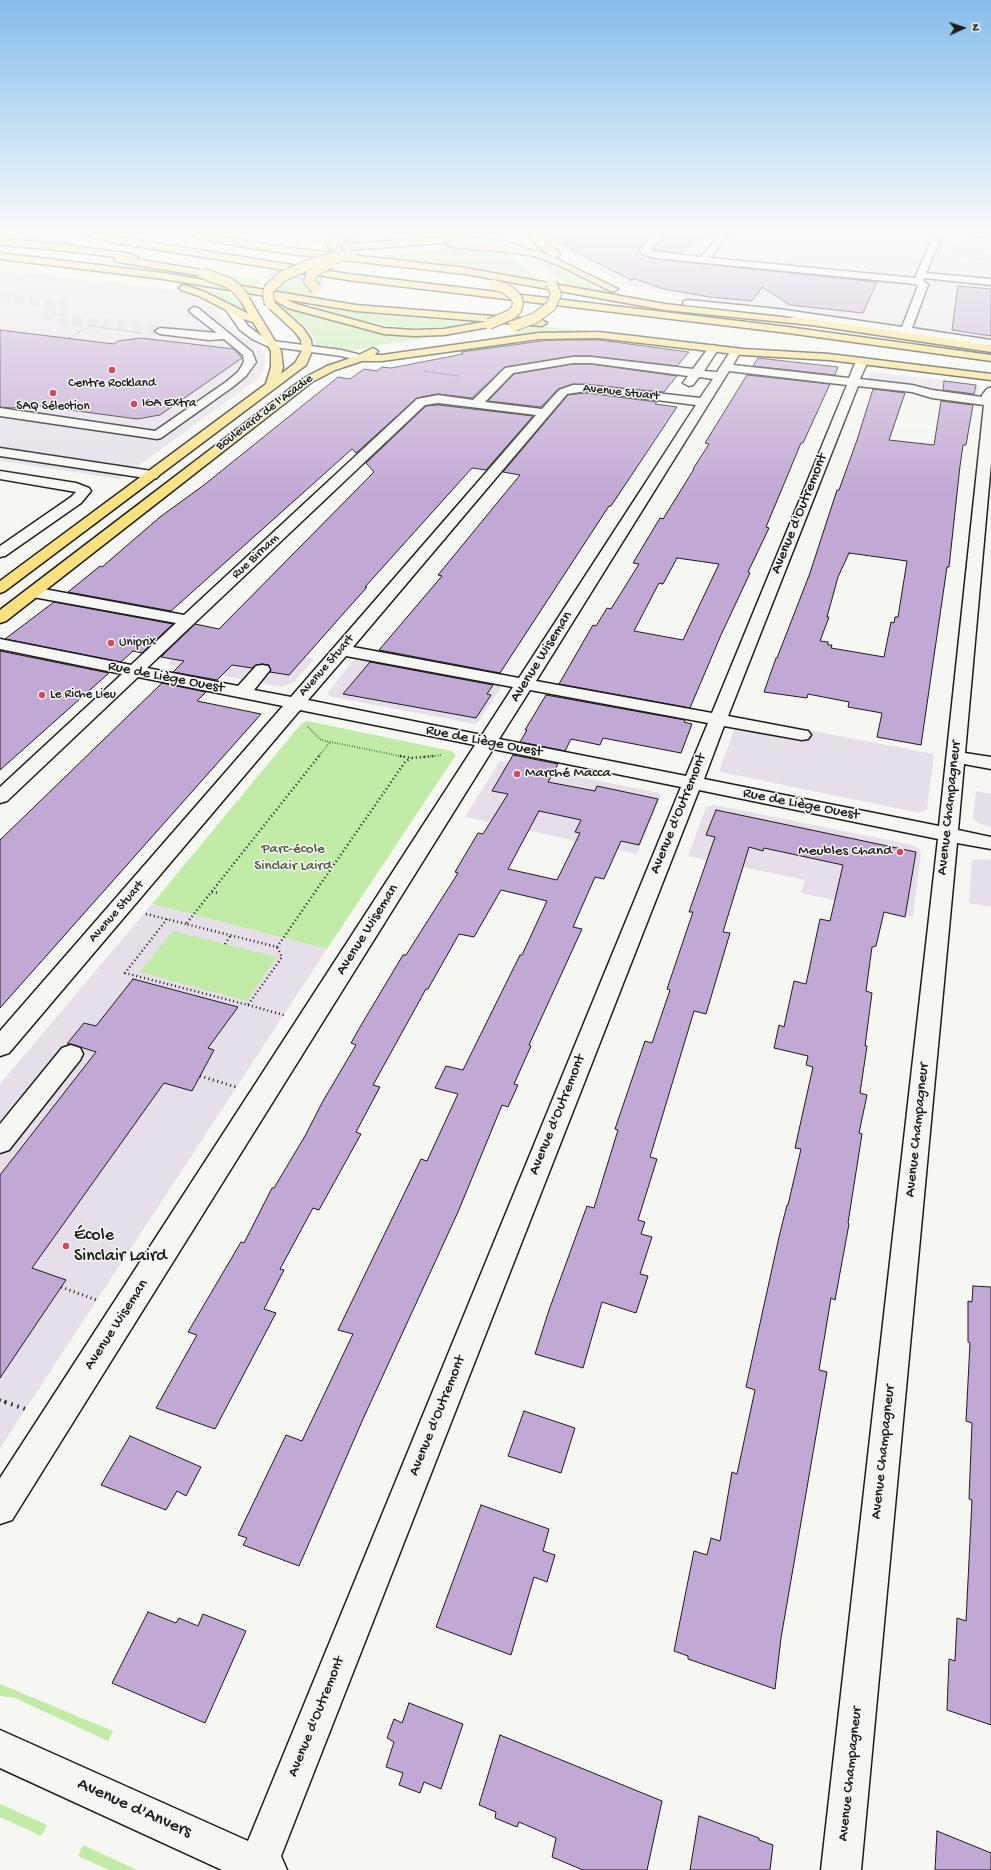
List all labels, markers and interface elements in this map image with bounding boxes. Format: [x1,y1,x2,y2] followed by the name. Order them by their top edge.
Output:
[943,8,983,48] north arrow
[969,23,981,31] text: N
[107,365,117,375] marker: Centre Rockland
[213,371,317,455] street label: Boulevard de l'Acadie
[68,376,156,392] place label: Centre Rockland
[582,381,660,405] street label: Avenue Stuart
[48,388,58,398] marker: SAQ Sélection
[142,396,196,412] place label: IGA Extra
[16,399,90,415] place label: SAQ Sélection
[129,399,139,409] marker: IGA Extra
[768,451,832,577] street label: Avenue d'Outremont
[229,531,283,583] street label: Rue Birnam
[507,608,577,706] street label: Avenue Wiseman
[296,632,358,700] street label: Avenue Stuart
[119,635,156,651] place label: Uniprix
[106,638,116,648] marker: Uniprix
[106,658,226,698] street label: Rue de Liège Ouest
[50,687,116,703] place label: Le Riche Lieu
[37,690,47,700] marker: Le Riche Lieu
[424,722,544,762] street label: Rue de Liège Ouest
[934,740,966,876] street label: Avenue Champagneur
[647,751,711,877] street label: Avenue d'Outremont
[525,765,611,783] place label: Marché Macca
[512,769,522,779] marker: Marché Macca
[741,785,861,825] street label: Rue de Liège Ouest
[254,841,332,876] park label: Parc-école Sinclair Laird
[798,843,892,861] place label: Meubles Chand
[895,847,905,857] marker: Meubles Chand
[86,878,148,946] street label: Avenue Stuart
[333,881,403,979] street label: Avenue Wiseman
[526,1052,590,1178] street label: Avenue d'Outremont
[902,1062,934,1198] street label: Avenue Champagneur
[74,1225,167,1268] place label: École Sinclair Laird
[61,1241,71,1251] marker: École Sinclair Laird
[81,1276,153,1374] street label: Avenue Wiseman
[406,1353,470,1479] street label: Avenue d'Outremont
[868,1384,900,1520] street label: Avenue Champagneur
[285,1654,349,1780] street label: Avenue d'Outremont
[835,1706,867,1842] street label: Avenue Champagneur
[73,1774,195,1844] street label: Avenue d'Anvers

